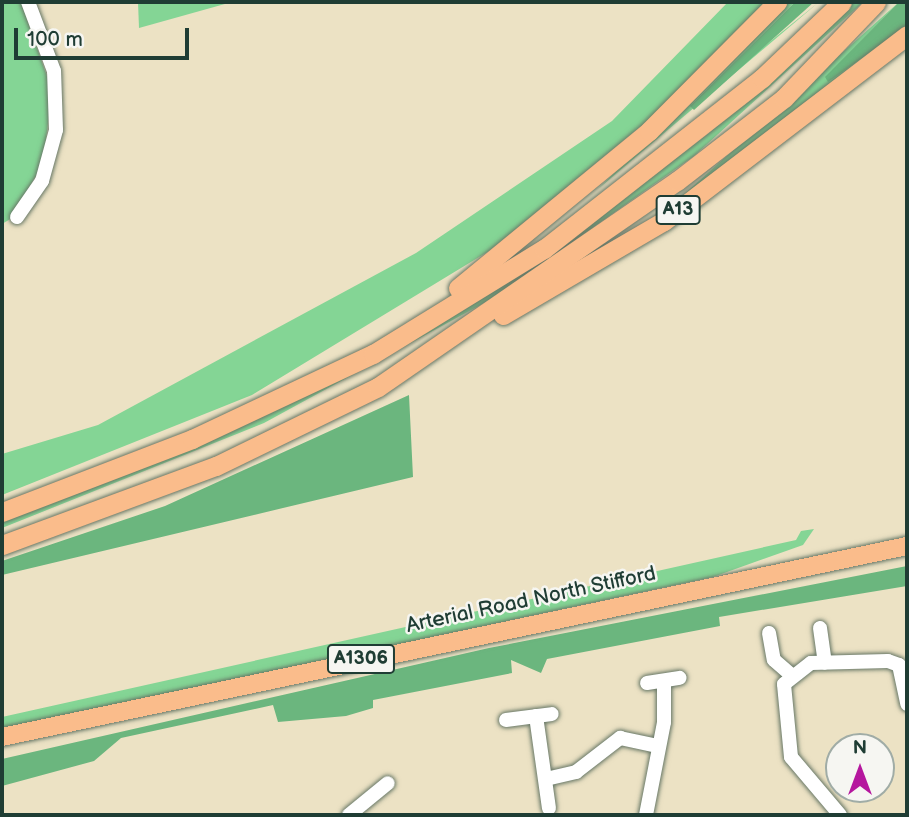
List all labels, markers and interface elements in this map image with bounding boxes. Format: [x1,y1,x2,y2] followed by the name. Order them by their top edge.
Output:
[18,14,192,58] scale bar
[27,27,83,52] text: 100 m
[655,194,701,226] road number: A13
[404,561,658,639] street label: Arterial Road North Stifford
[326,644,396,674] road number: A1306
[825,733,895,803] north arrow
[853,737,867,760] text: N

